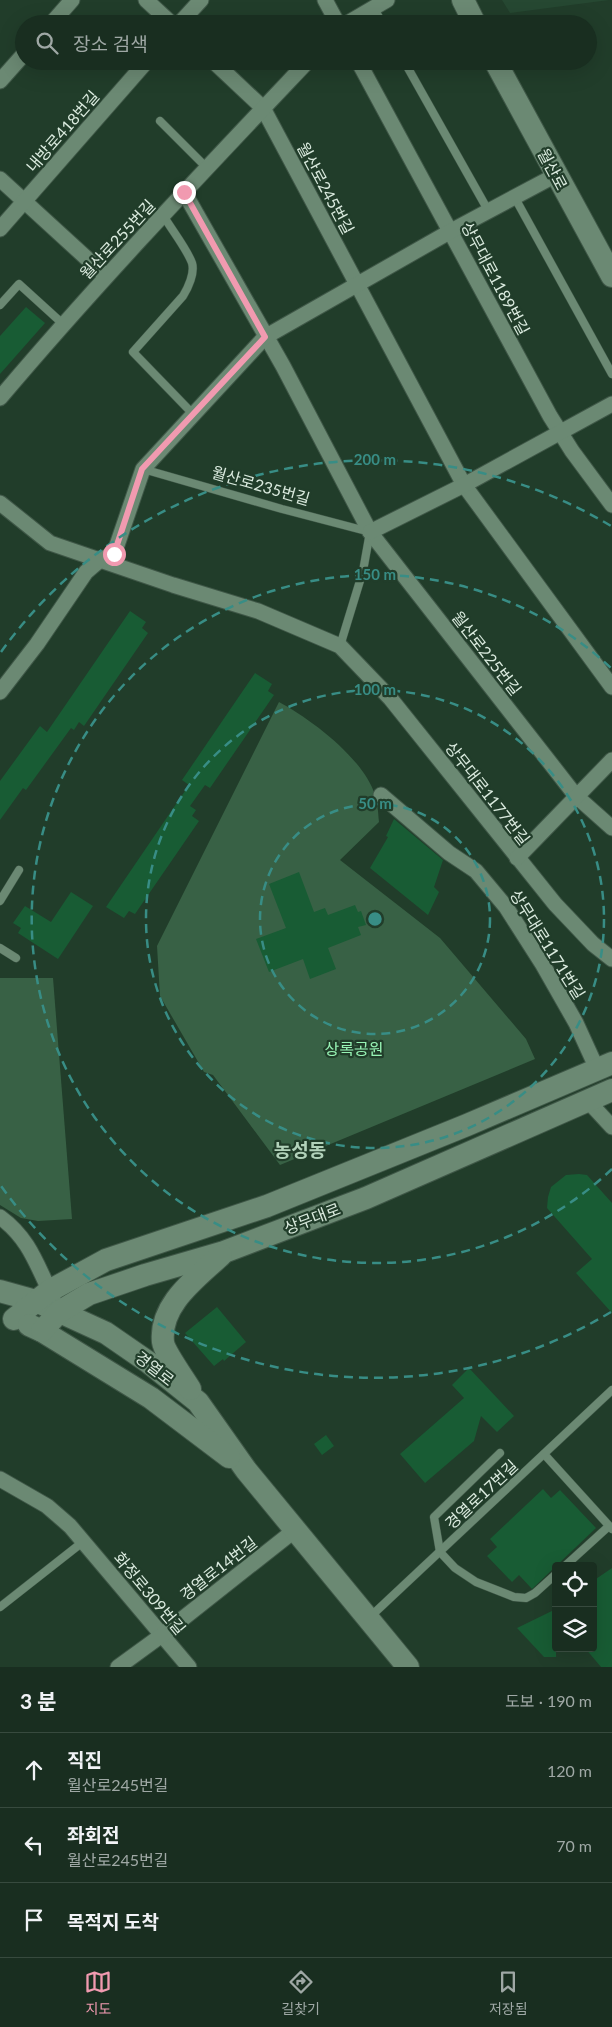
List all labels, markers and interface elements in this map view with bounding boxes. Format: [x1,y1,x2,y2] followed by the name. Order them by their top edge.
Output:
[15,15,597,70] search box
[33,29,61,57] icon: search
[73,32,148,55] text: 장소 검색
[22,86,102,176] street label: 내방로418번길
[294,139,358,237] street label: 월산로245번길
[534,145,572,193] street label: 월산로
[173,181,196,204] route end
[75,195,159,283] street label: 월산로255번길
[458,218,534,338] street label: 상무대로1189번길
[354,450,396,468] text: 200 m
[210,462,312,508] street label: 월산로235번길
[103,543,126,566] route start
[354,565,396,583] text: 150 m
[448,607,526,699] street label: 월산로225번길
[354,680,396,698] text: 100 m
[442,738,534,848] street label: 상무대로1177번길
[358,794,392,812] text: 50 m
[507,886,589,1002] street label: 상무대로1171번길
[366,910,384,928] centre of rings
[325,1039,383,1058] park label: 상록공원
[274,1138,326,1161] district label: 농성동
[281,1198,343,1237] street label: 상무대로
[132,1347,178,1389] street label: 경열로
[441,1456,521,1532] street label: 경열로17번길
[176,1532,260,1604] street label: 경열로14번길
[110,1548,190,1638] street label: 화정로309번길
[552,1562,597,1652] map controls
[552,1562,597,1607] button: locate
[552,1607,597,1652] button: layers
[20,1688,57,1713] text: 3 분
[505,1691,592,1710] text: 도보 · 190 m
[67,1748,102,1771] text: 직진
[20,1756,48,1784] icon: ahead
[547,1761,592,1780] text: 120 m
[67,1775,168,1794] text: 월산로245번길
[67,1823,119,1846] text: 좌회전
[20,1831,48,1859] icon: left
[556,1836,592,1855] text: 70 m
[67,1850,168,1869] text: 월산로245번길
[20,1906,48,1934] icon: arrive
[67,1910,159,1933] text: 목적지 도착
[84,1968,112,2018] tab: 지도
[281,1968,320,2018] tab: 길찾기
[489,1968,528,2018] tab: 저장됨

